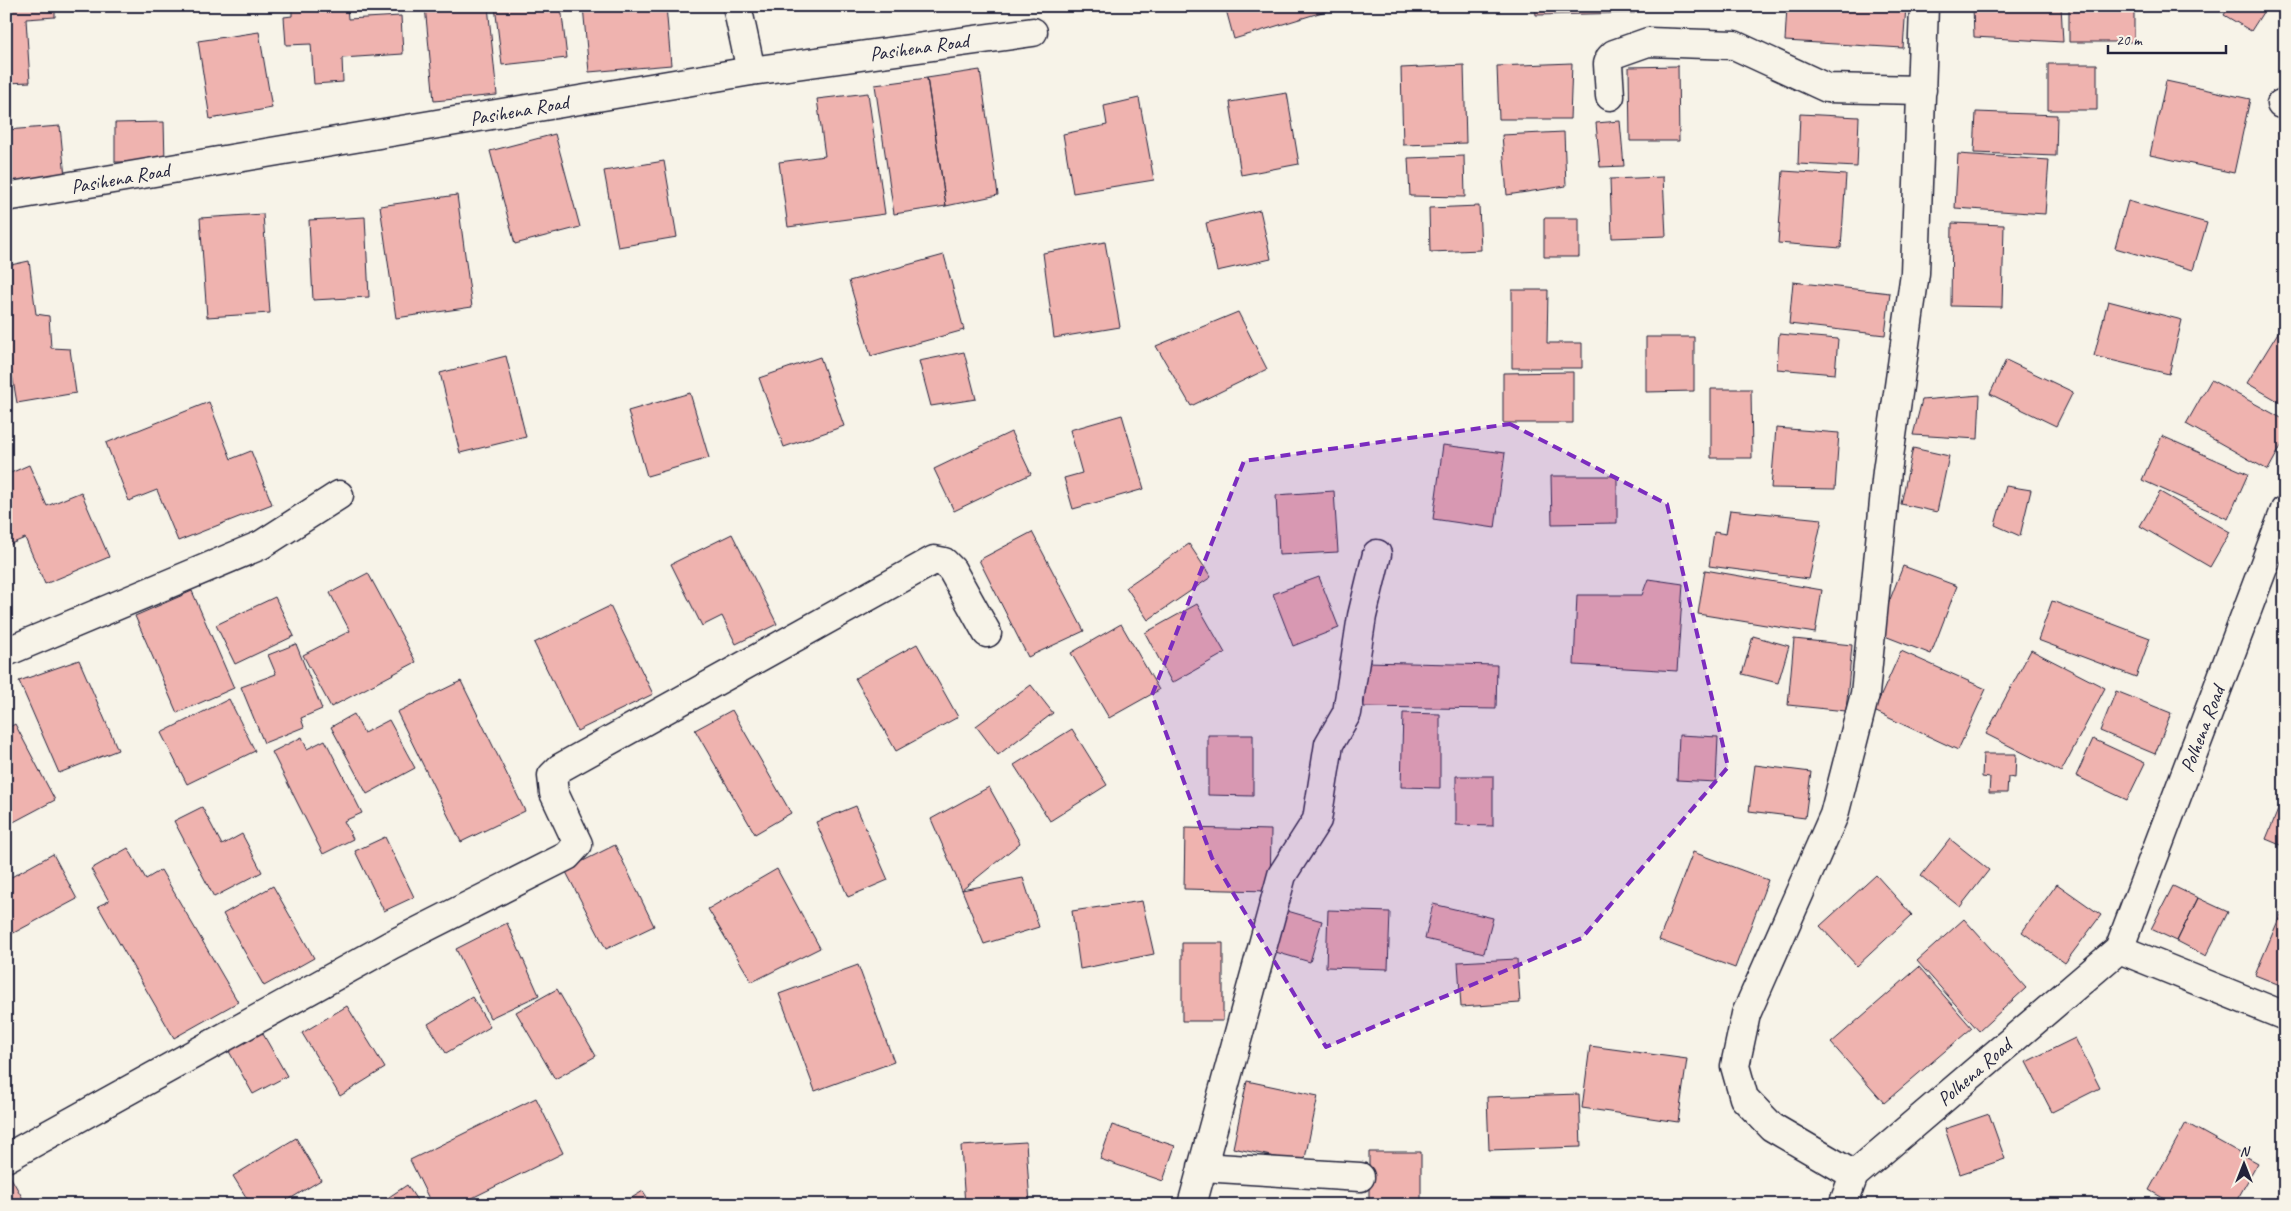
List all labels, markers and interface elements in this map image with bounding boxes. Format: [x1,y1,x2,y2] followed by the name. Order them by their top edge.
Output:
[2108,22,2226,54] scale bar
[868,28,973,67] street label: Pasihena Road
[2116,31,2143,50] text: 20 m
[468,89,573,131] street label: Pasihena Road
[69,157,174,199] street label: Pasihena Road
[2175,680,2231,776] street label: Polhena Road
[1932,1031,2019,1111] street label: Polhena Road
[2218,1138,2268,1188] north arrow
[2240,1143,2251,1160] text: N

